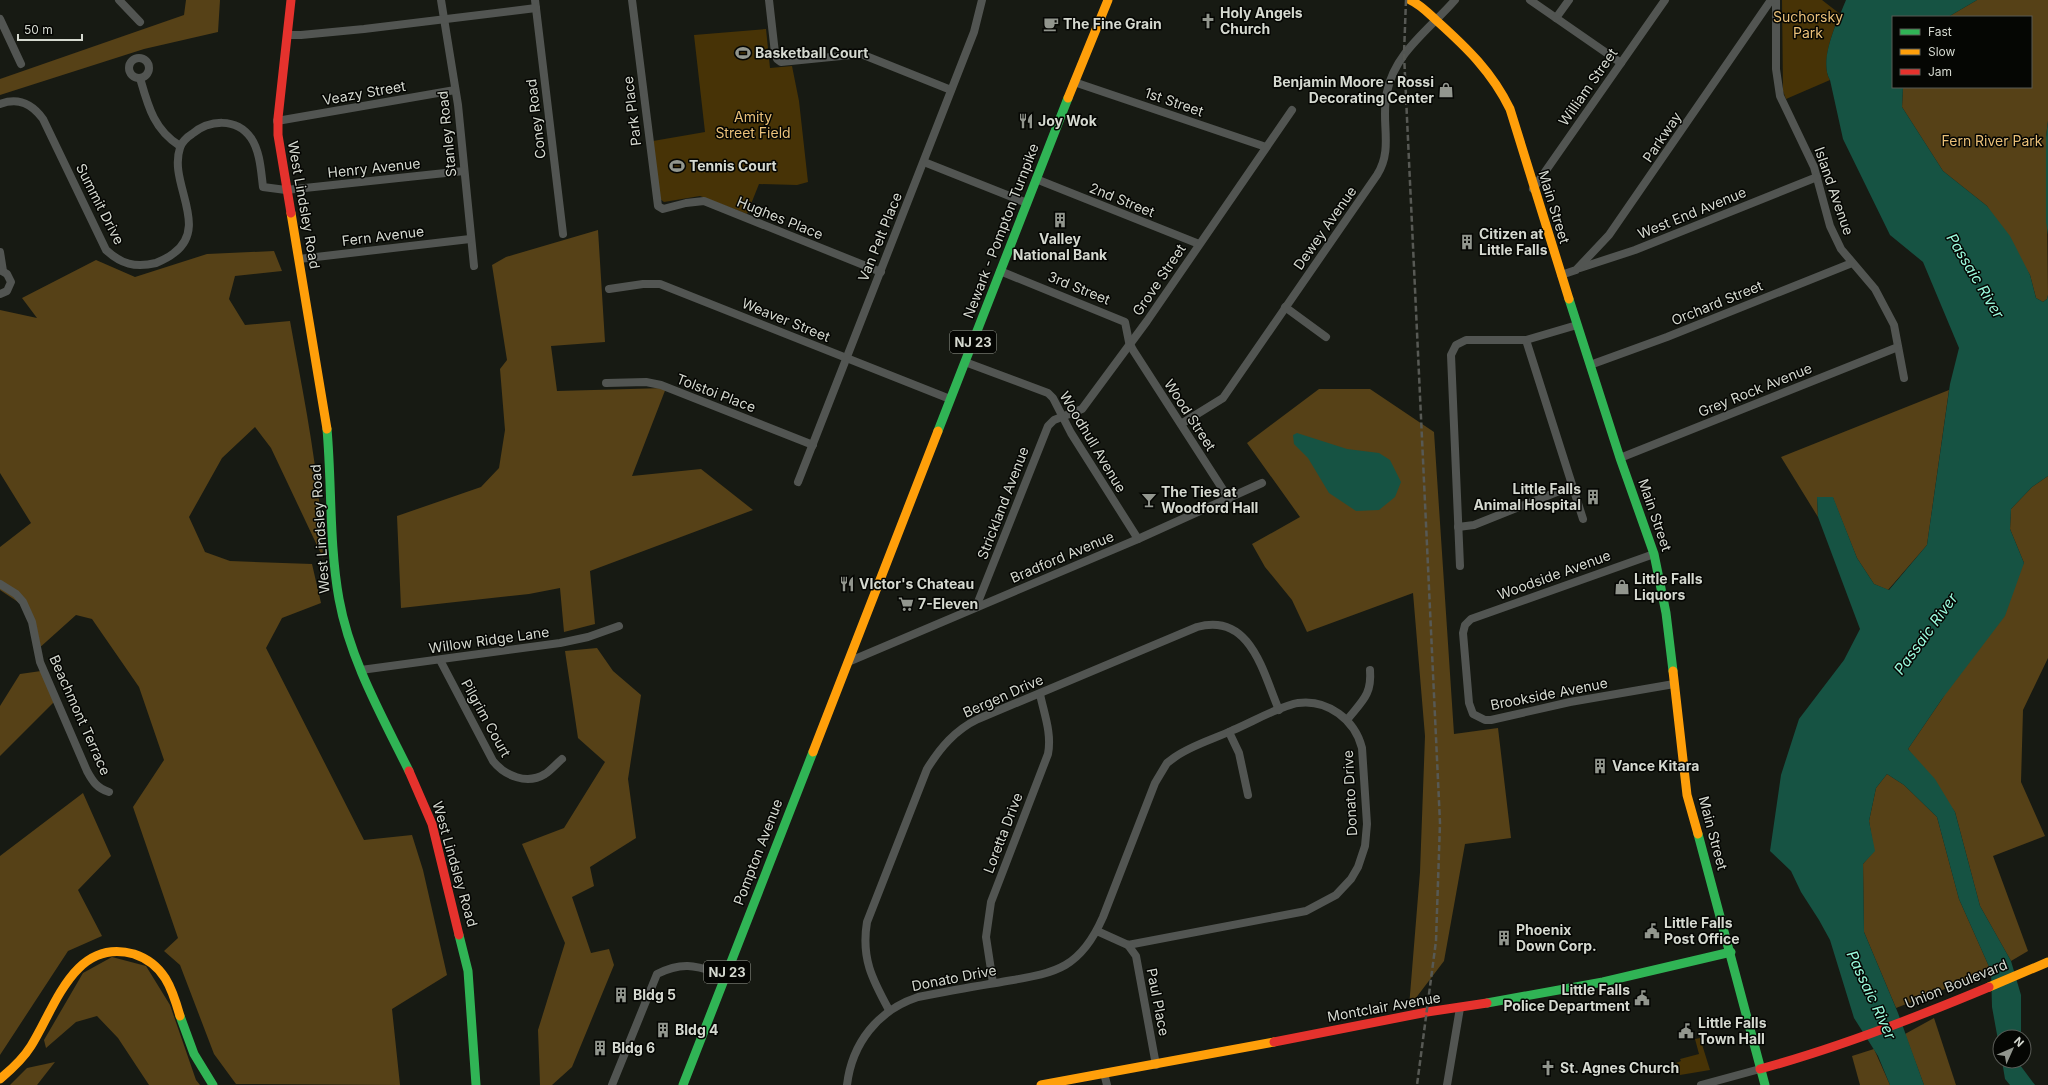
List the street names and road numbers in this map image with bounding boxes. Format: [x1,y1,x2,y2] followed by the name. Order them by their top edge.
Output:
[1555,44,1621,129] street label: William Street
[619,75,644,147] street label: Park Place
[321,77,407,108] street label: Veazy Street
[522,78,549,160] street label: Coney Road
[1143,84,1206,120] street label: 1st Street
[434,90,459,178] street label: Stanley Road
[1639,108,1685,165] street label: Parkway
[285,140,324,270] street label: West Lindsley Road
[959,141,1042,321] street label: Newark - Pompton Turnpike
[1811,144,1858,237] street label: Island Avenue
[327,154,421,181] street label: Henry Avenue
[73,161,128,247] street label: Summit Drive
[1535,168,1574,246] street label: Main Street
[1087,179,1158,220] street label: 2nd Street
[1289,183,1360,273] street label: Dewey Avenue
[1635,183,1749,242] street label: West End Avenue
[854,190,905,284] street label: Van Pelt Place
[735,193,826,243] street label: Hughes Place
[341,222,425,249] street label: Fern Avenue
[1128,240,1189,319] street label: Grove Street
[1046,267,1113,308] street label: 3rd Street
[1669,276,1765,329] street label: Orchard Street
[740,294,833,345] street label: Weaver Street
[950,331,996,353] road number: NJ 23
[1695,359,1814,420] street label: Grey Rock Avenue
[674,370,758,415] street label: Tolstoi Place
[1161,376,1220,454] street label: Wood Street
[1057,388,1130,495] street label: Woodhull Avenue
[973,444,1032,562] street label: Strickland Avenue
[307,464,332,594] street label: West Lindsley Road
[1635,476,1676,554] street label: Main Street
[1008,527,1116,586] street label: Bradford Avenue
[1495,546,1613,603] street label: Woodside Avenue
[428,623,550,656] street label: Willow Ridge Lane
[46,652,115,778] street label: Beachmont Terrace
[960,670,1046,721] street label: Bergen Drive
[1489,674,1609,713] street label: Brookside Avenue
[458,676,515,760] street label: Pilgrim Court
[1339,750,1360,836] street label: Donato Drive
[979,790,1026,876] street label: Loretta Drive
[1695,794,1732,872] street label: Main Street
[729,796,786,907] street label: Pompton Avenue
[429,799,482,928] street label: West Lindsley Road
[1902,955,2010,1012] street label: Union Boulevard
[704,961,750,983] road number: NJ 23
[910,961,998,994] street label: Donato Drive
[1144,967,1173,1037] street label: Paul Place
[1326,988,1442,1025] street label: Montclair Avenue

